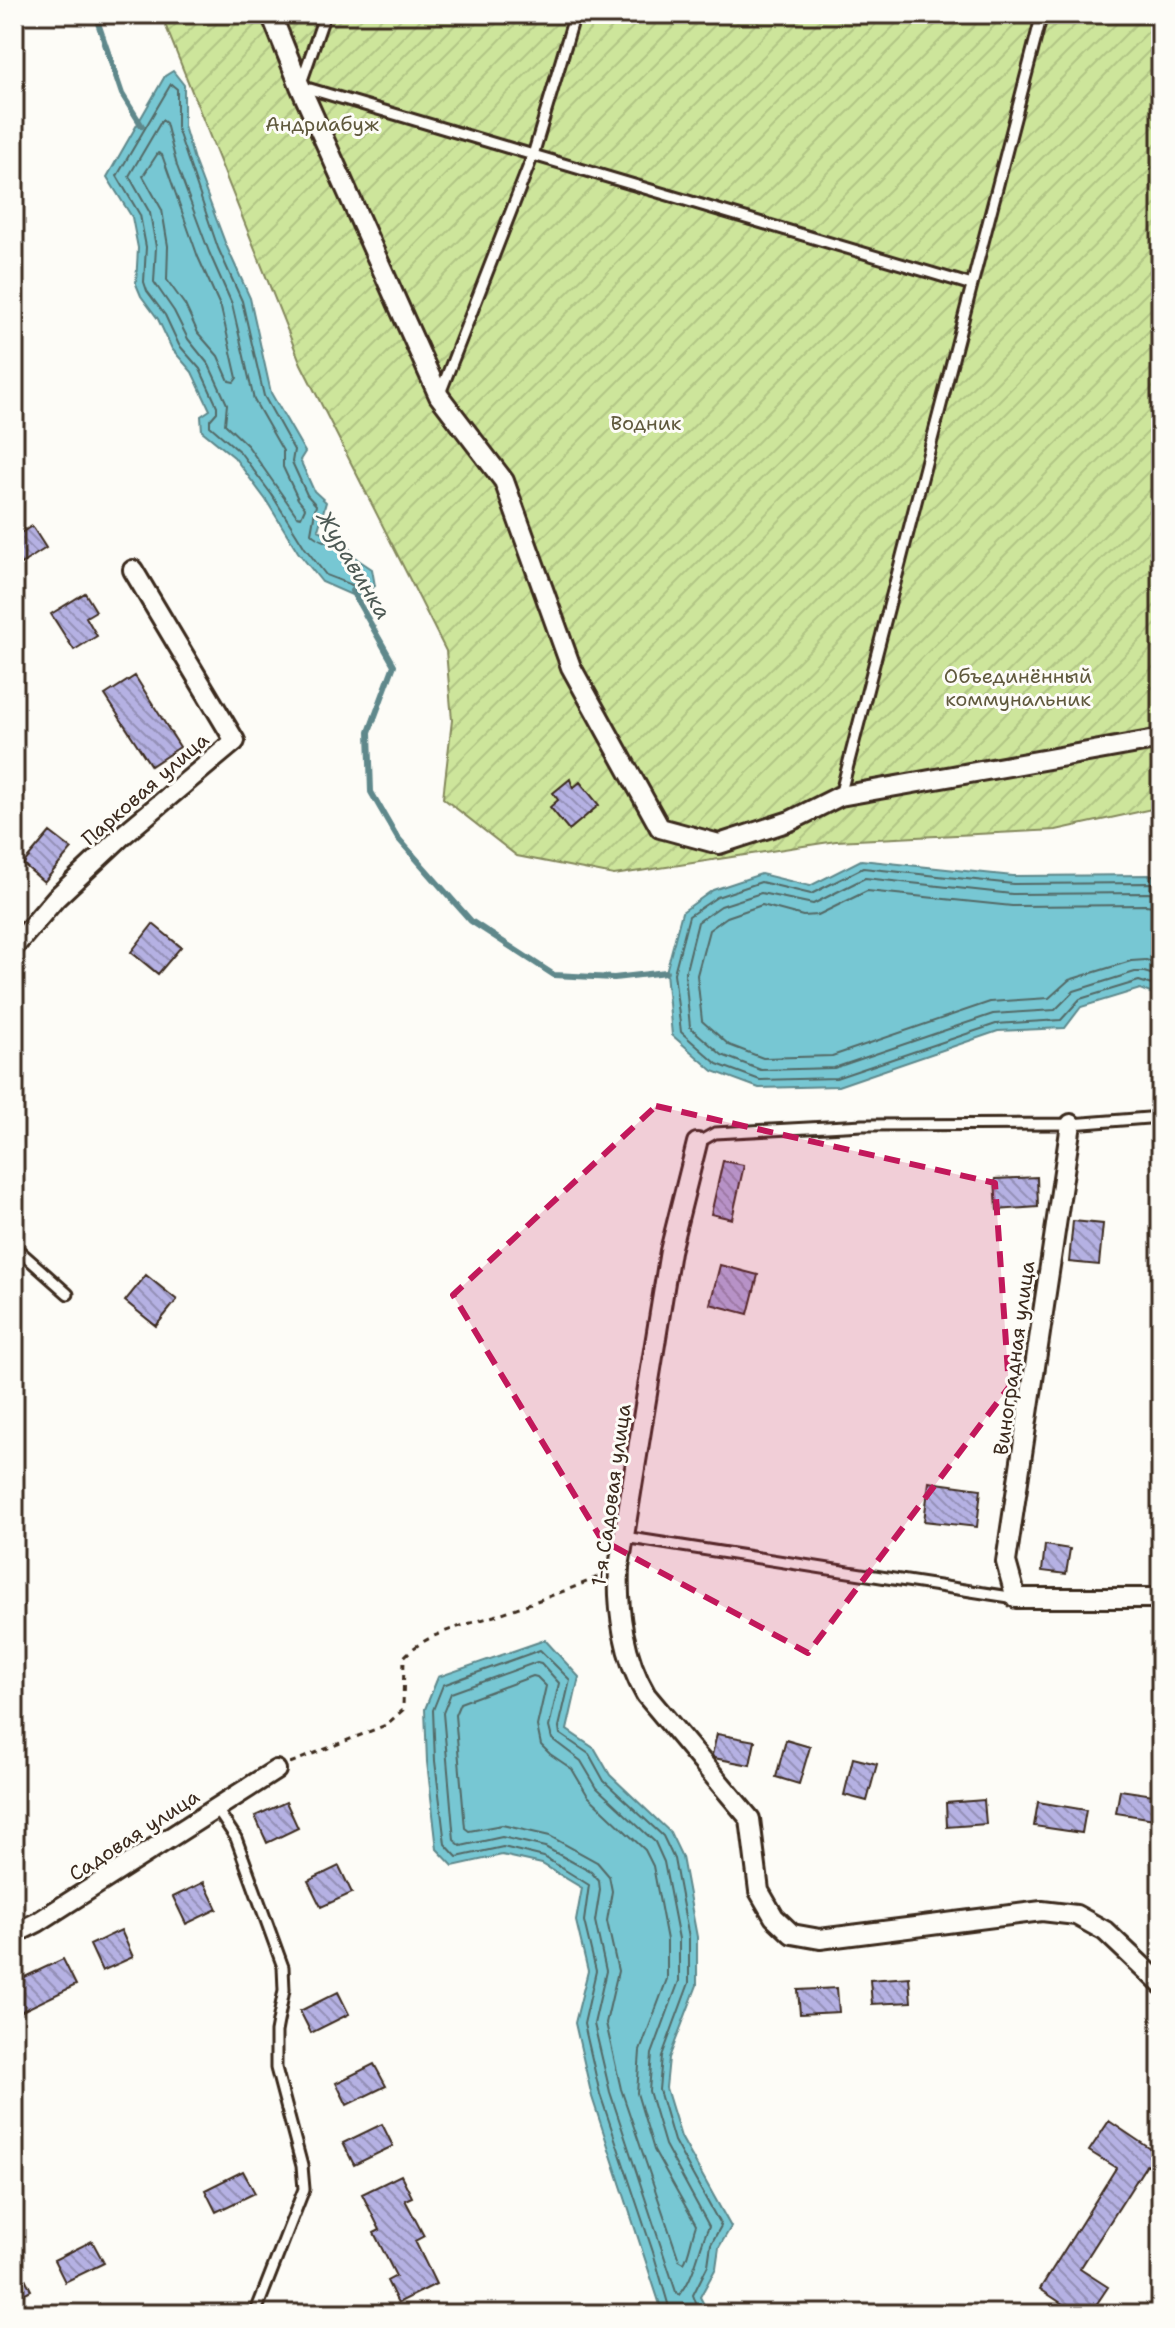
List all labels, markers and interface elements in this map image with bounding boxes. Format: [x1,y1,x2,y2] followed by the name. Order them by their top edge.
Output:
[265,111,379,137] park label: Андриабуж
[610,410,682,436] park label: Водник
[310,504,398,625] water label: Журавинка
[944,663,1092,712] park label: Объединённый коммунальник
[76,726,214,851] street label: Парковая улица
[987,1259,1041,1457] street label: Виноградная улица
[585,1401,637,1588] street label: 1-я Садовая улица
[64,1783,205,1887] street label: Садовая улица

